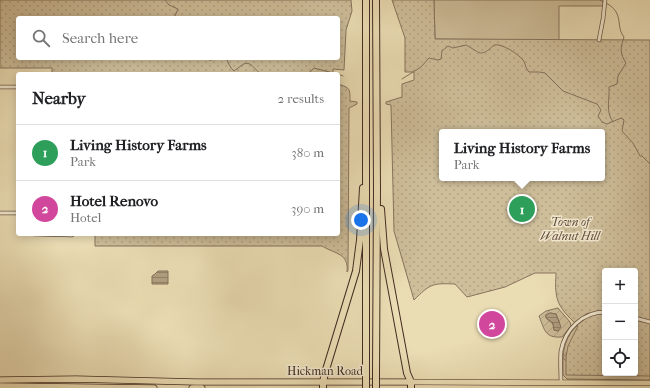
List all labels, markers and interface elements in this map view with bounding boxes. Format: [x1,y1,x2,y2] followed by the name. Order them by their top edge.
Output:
[16,16,340,60] search box
[30,27,52,49] icon: search
[62,29,138,47] text: Search here
[32,88,86,108] text: Nearby
[278,91,324,106] text: 2 results
[439,129,605,181] popup
[70,136,207,154] text: Living History Farms
[454,139,590,157] text: Living History Farms
[43,145,47,160] text: 1
[291,145,324,160] text: 380 m
[70,154,96,169] text: Park
[454,157,480,172] text: Park
[70,192,158,210] text: Hotel Renovo
[509,194,535,224] pin: 1
[42,201,48,216] text: 2
[291,201,324,216] text: 390 m
[70,210,101,225] text: Hotel
[351,210,371,230] your location
[540,215,602,243] park label: Town of Walnut Hill
[602,268,638,376] map controls
[602,268,638,304] button: +
[602,304,638,340] button: −
[479,309,505,339] pin: 2
[602,340,638,376] button: locate
[287,364,364,378] street label: Hickman Road

